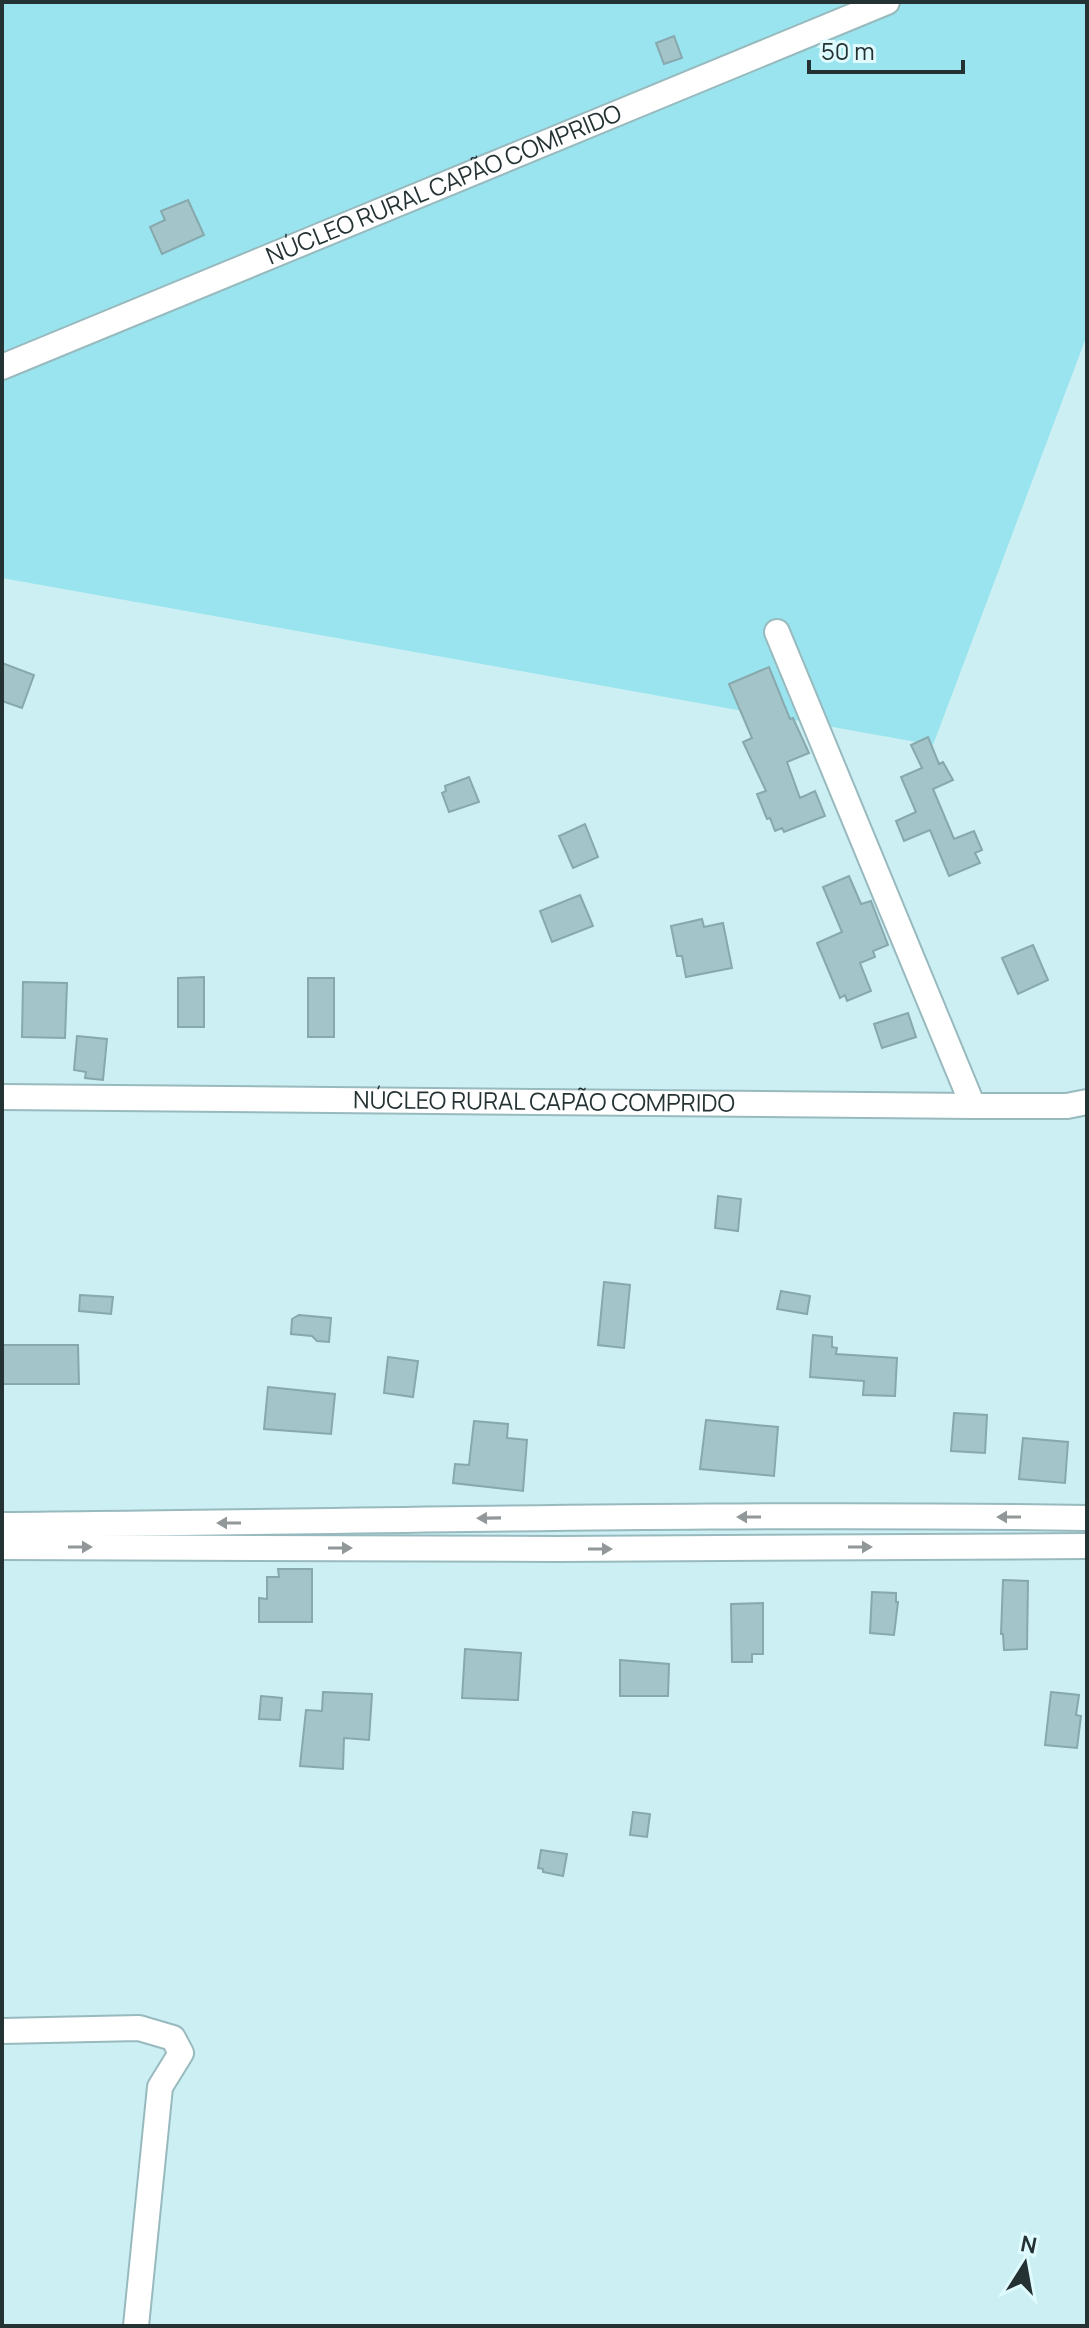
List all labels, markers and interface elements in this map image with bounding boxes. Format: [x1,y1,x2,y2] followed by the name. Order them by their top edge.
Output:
[809,24,963,74] scale bar
[821,34,875,67] text: 50 m
[261,95,626,271] street label: NÚCLEO RURAL CAPÃO COMPRIDO
[353,1082,735,1119] street label: NÚCLEO RURAL CAPÃO COMPRIDO
[736,1511,761,1523] one-way arrow
[996,1511,1021,1523] one-way arrow
[476,1512,501,1525] one-way arrow
[216,1517,241,1529] one-way arrow
[68,1541,93,1553] one-way arrow
[848,1541,873,1553] one-way arrow
[328,1542,353,1554] one-way arrow
[588,1543,613,1555] one-way arrow
[985,2224,1065,2304] north arrow
[1018,2228,1039,2261] text: N

